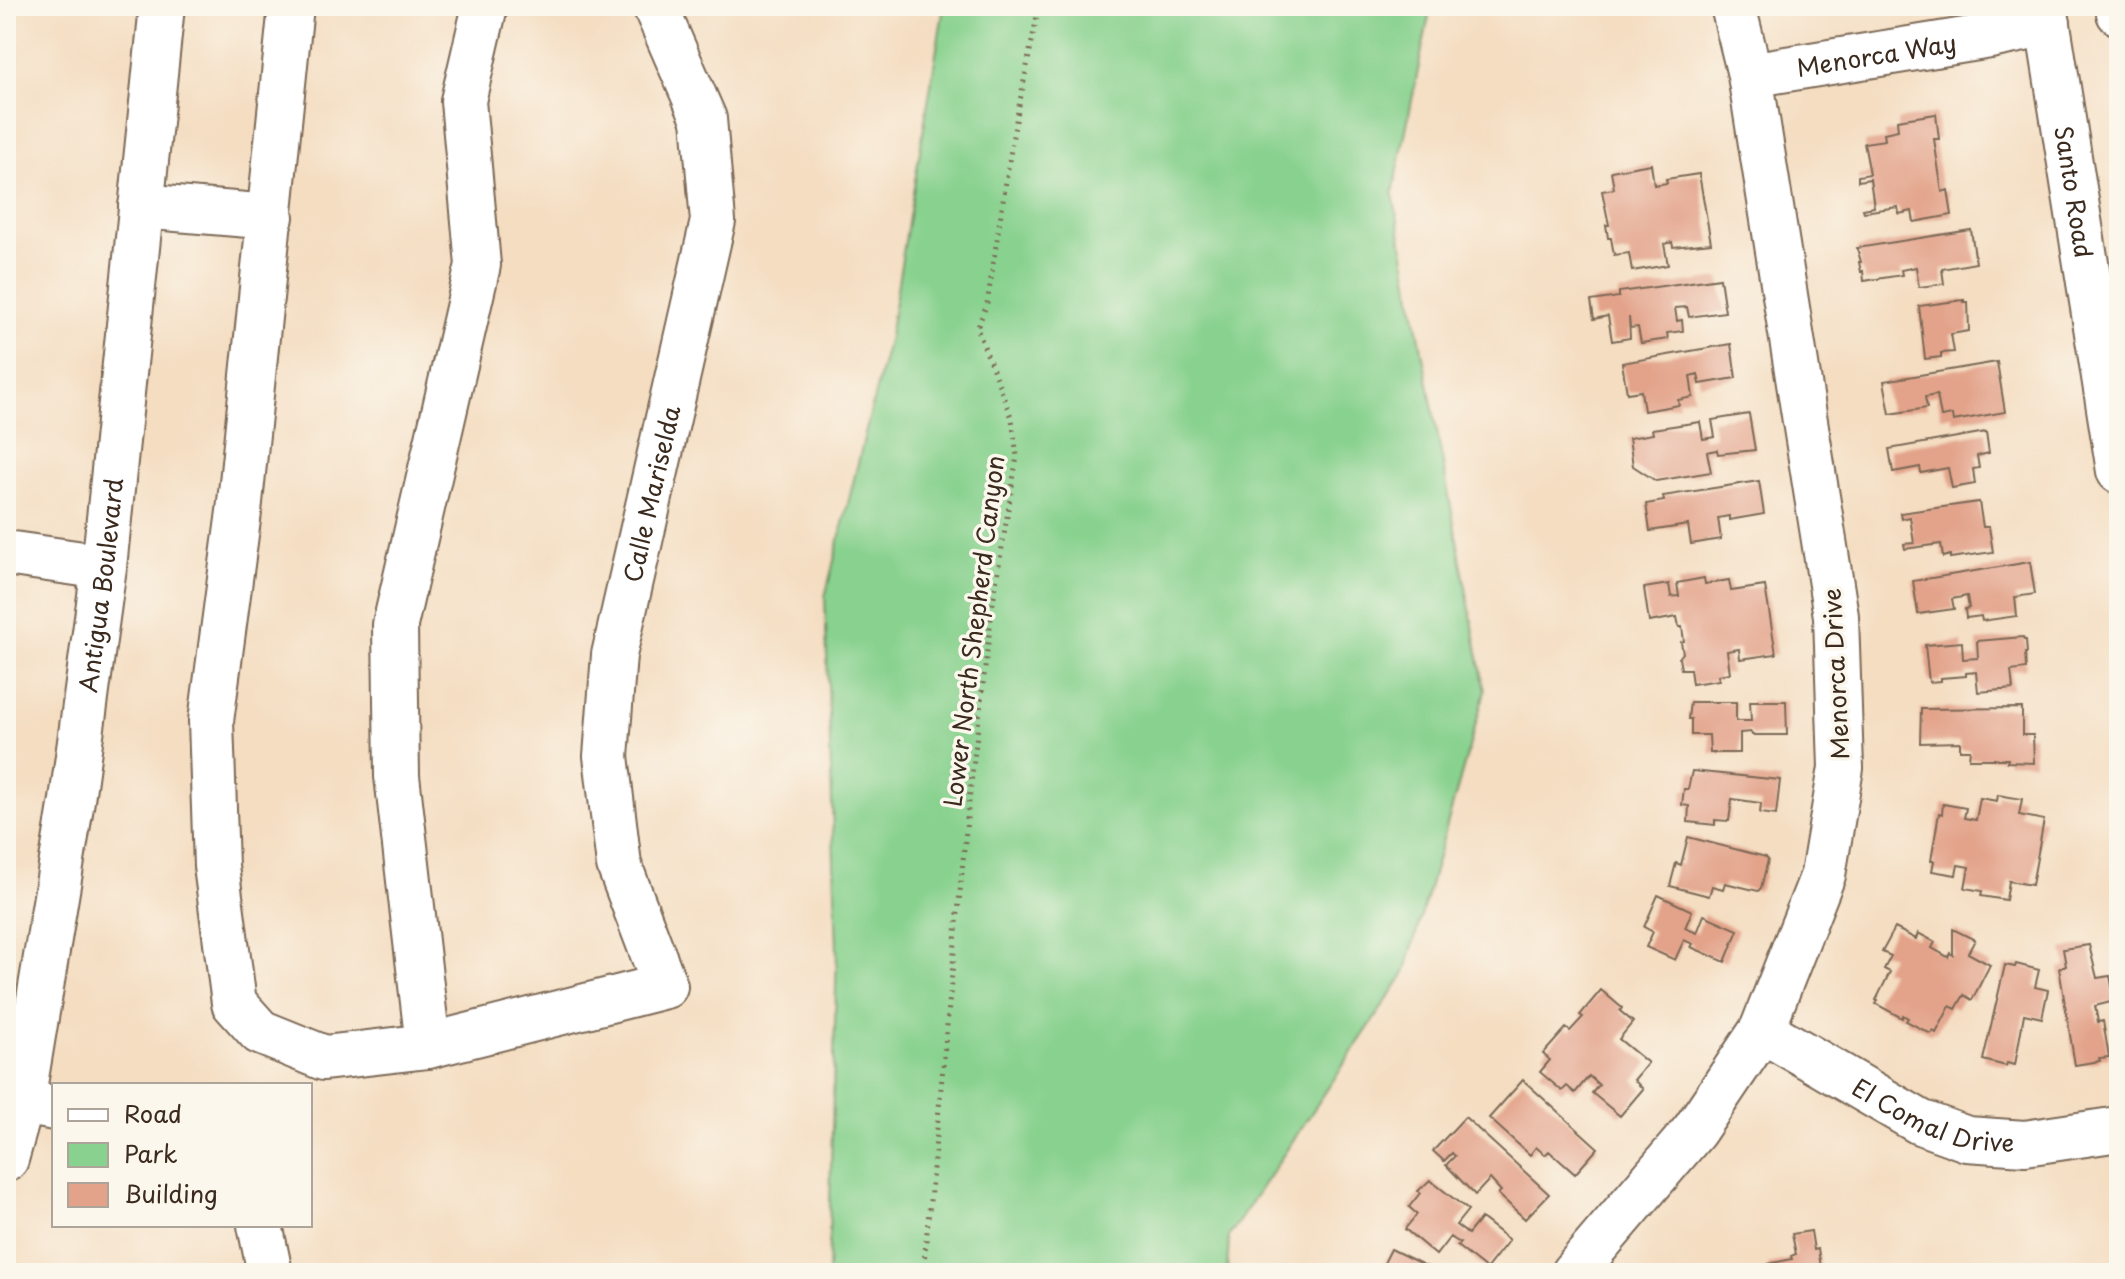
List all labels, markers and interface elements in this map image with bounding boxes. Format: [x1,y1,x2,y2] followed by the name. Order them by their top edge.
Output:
[1794,24,1959,85] street label: Menorca Way
[2046,123,2103,260] street label: Santo Road
[613,402,688,586] street label: Calle Mariselda
[934,453,1012,809] street label: Lower North Shepherd Canyon
[69,476,131,695] street label: Antigua Boulevard
[1813,587,1857,761] street label: Menorca Drive
[1846,1069,2016,1160] street label: El Comal Drive
[52,1083,312,1227] legend
[124,1095,182,1131] text: Road
[124,1135,178,1171] text: Park
[124,1175,218,1211] text: Building

